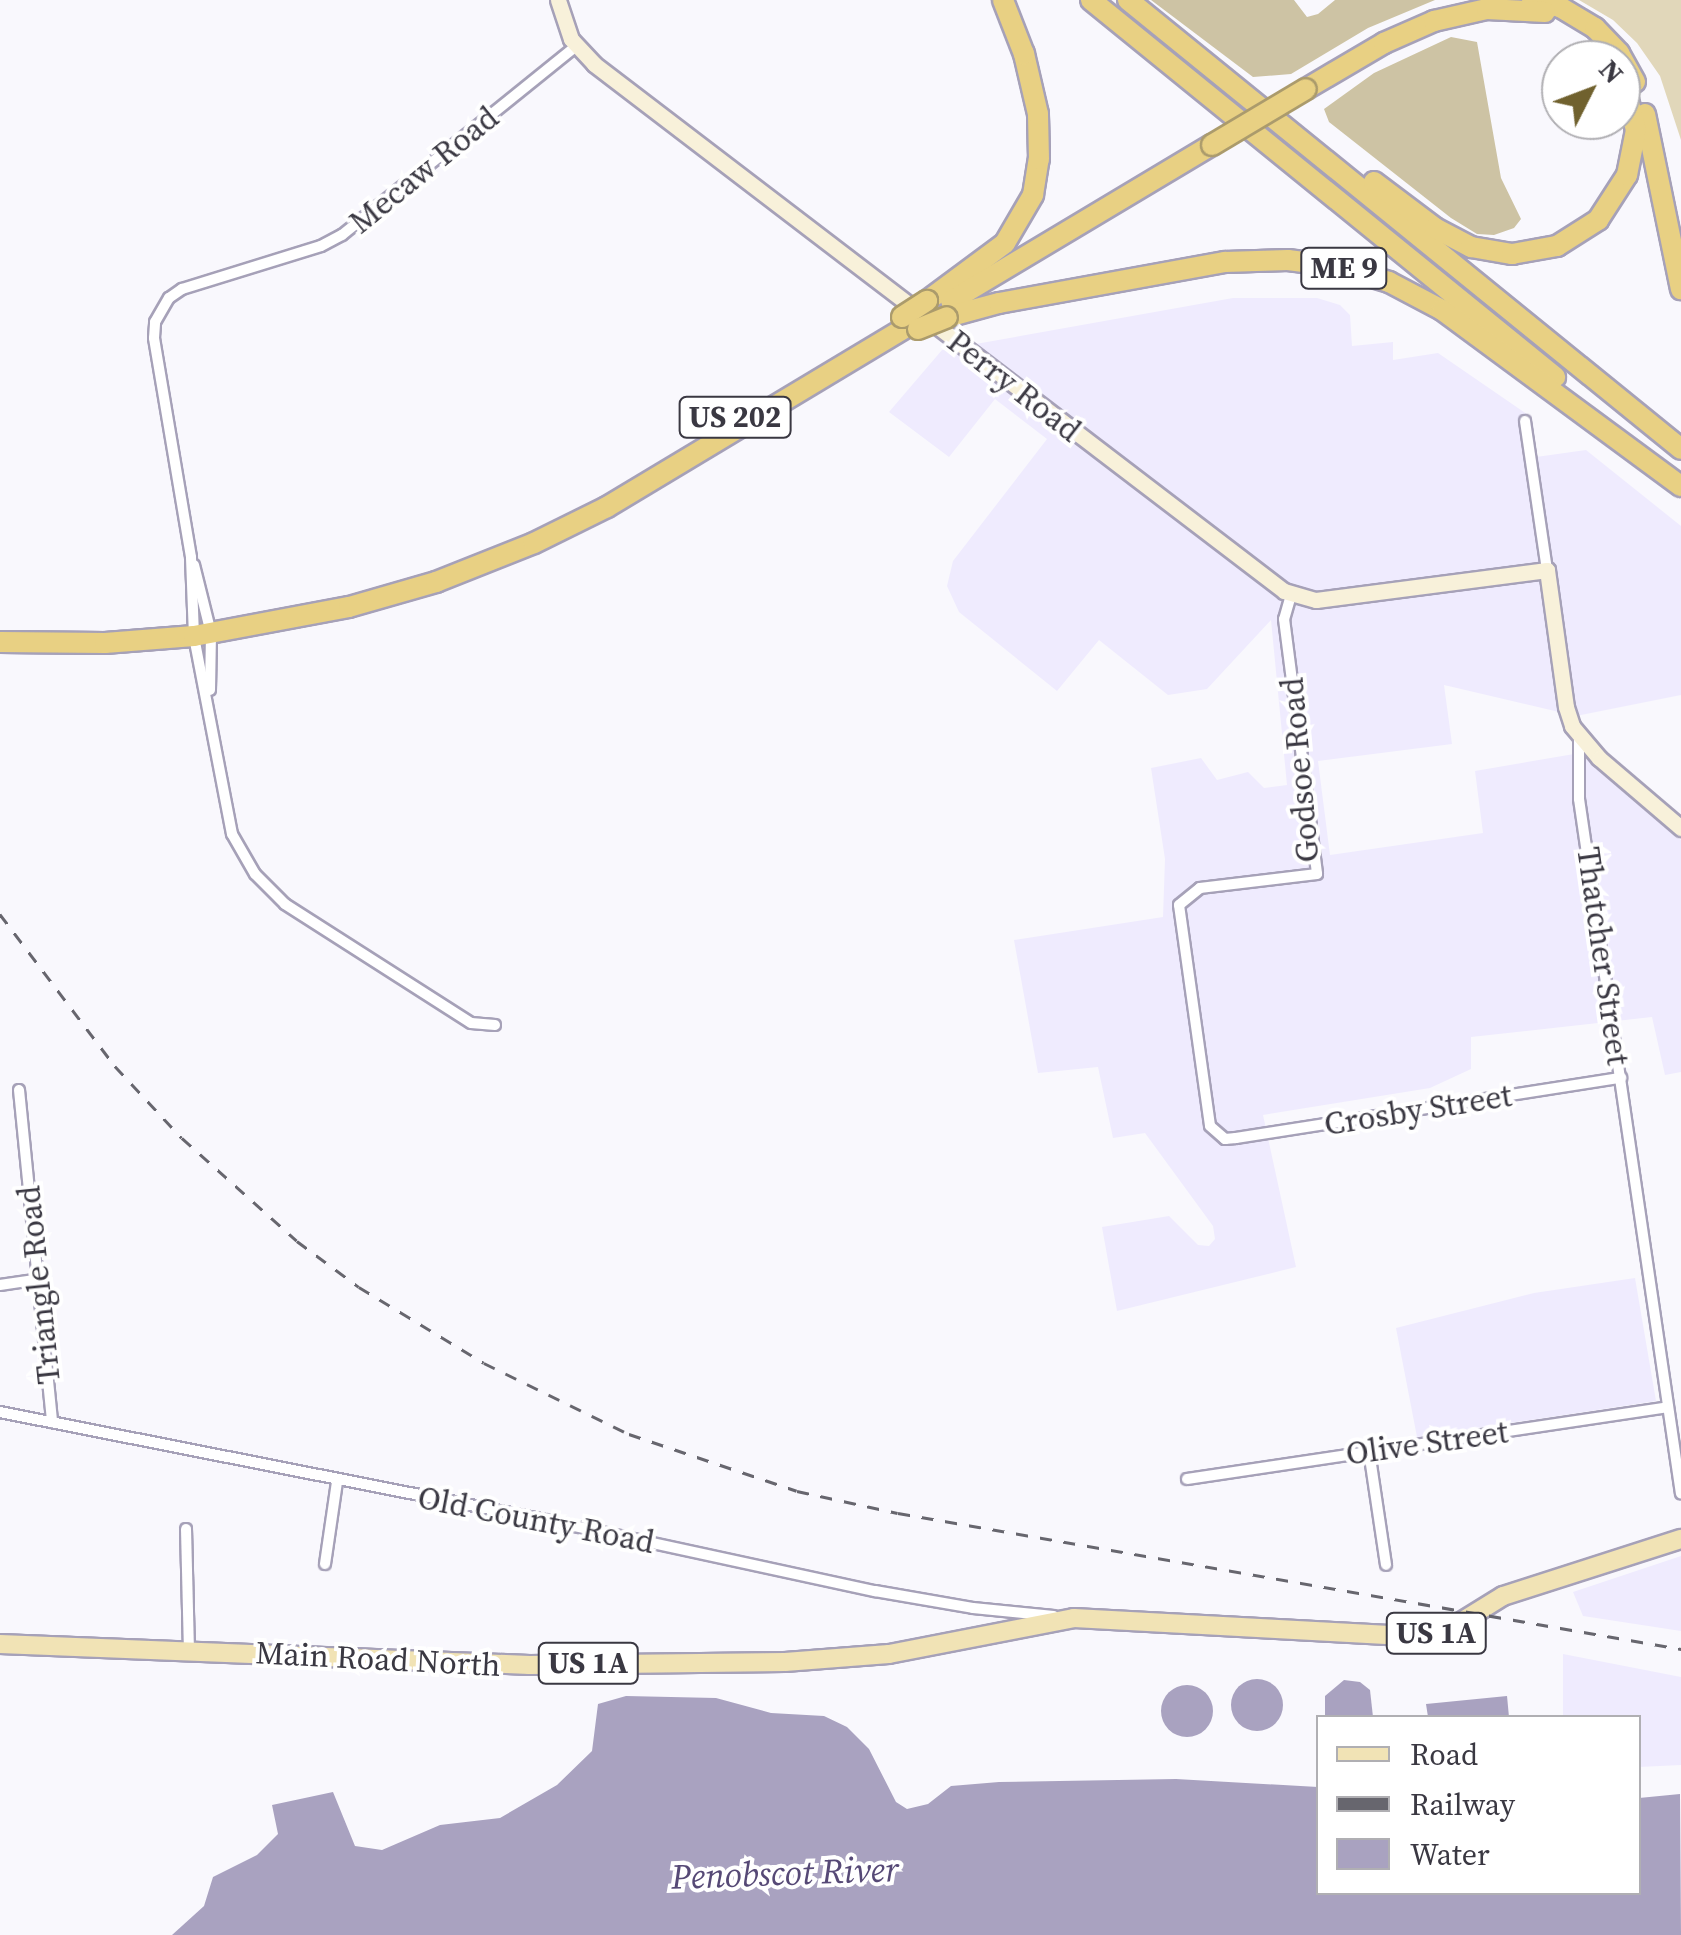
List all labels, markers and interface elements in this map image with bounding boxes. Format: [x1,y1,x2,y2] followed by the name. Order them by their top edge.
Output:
[1541,40,1641,140] north arrow
[1591,51,1633,92] text: N
[342,98,506,242] street label: Mecaw Road
[1299,243,1389,293] road number: ME 9
[940,322,1088,450] street label: Perry Road
[678,392,792,442] road number: US 202
[1273,676,1327,864] street label: Godsoe Road
[1569,845,1637,1067] street label: Thatcher Street
[1322,1076,1514,1144] street label: Crosby Street
[10,1184,68,1386] street label: Triangle Road
[1344,1413,1510,1473] street label: Olive Street
[415,1478,657,1562] street label: Old County Road
[1384,1608,1488,1658] road number: US 1A
[254,1633,502,1685] street label: Main Road North
[536,1638,640,1688] road number: US 1A
[1316,1715,1641,1895] legend
[1410,1734,1478,1775] text: Road
[1410,1784,1515,1825] text: Railway
[1410,1834,1490,1875] text: Water
[670,1848,900,1898] water label: Penobscot River

